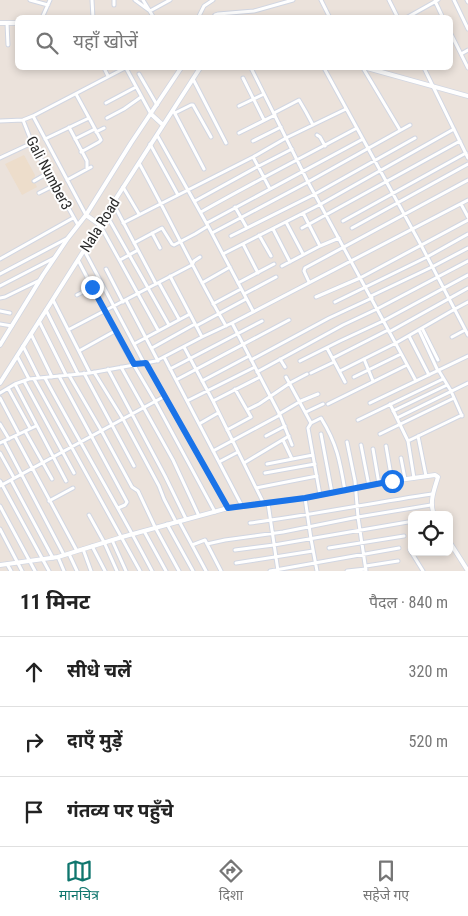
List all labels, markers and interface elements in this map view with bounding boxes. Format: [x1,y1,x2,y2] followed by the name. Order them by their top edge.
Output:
[15,15,453,70] search box
[33,29,61,57] icon: search
[73,30,138,53] text: यहाँ खोजें
[22,133,76,213] street label: Gali Number3
[76,195,124,255] street label: Nala Road
[81,276,104,299] route end
[381,470,404,493] route start
[408,511,453,556] map controls
[408,511,453,556] button: locate
[20,590,90,614] text: 11 मिनट
[369,593,448,612] text: पैदल · 840 m
[20,658,48,686] icon: ahead
[67,659,131,682] text: सीधे चलें
[409,662,448,681] text: 320 m
[20,728,48,756] icon: right
[67,729,122,752] text: दाएँ मुड़ें
[409,732,448,751] text: 520 m
[20,798,48,826] icon: arrive
[67,799,173,822] text: गंतव्य पर पहुँचे
[59,857,99,906] tab: मानचित्र
[217,857,245,906] tab: दिशा
[363,857,409,906] tab: सहेजे गए

